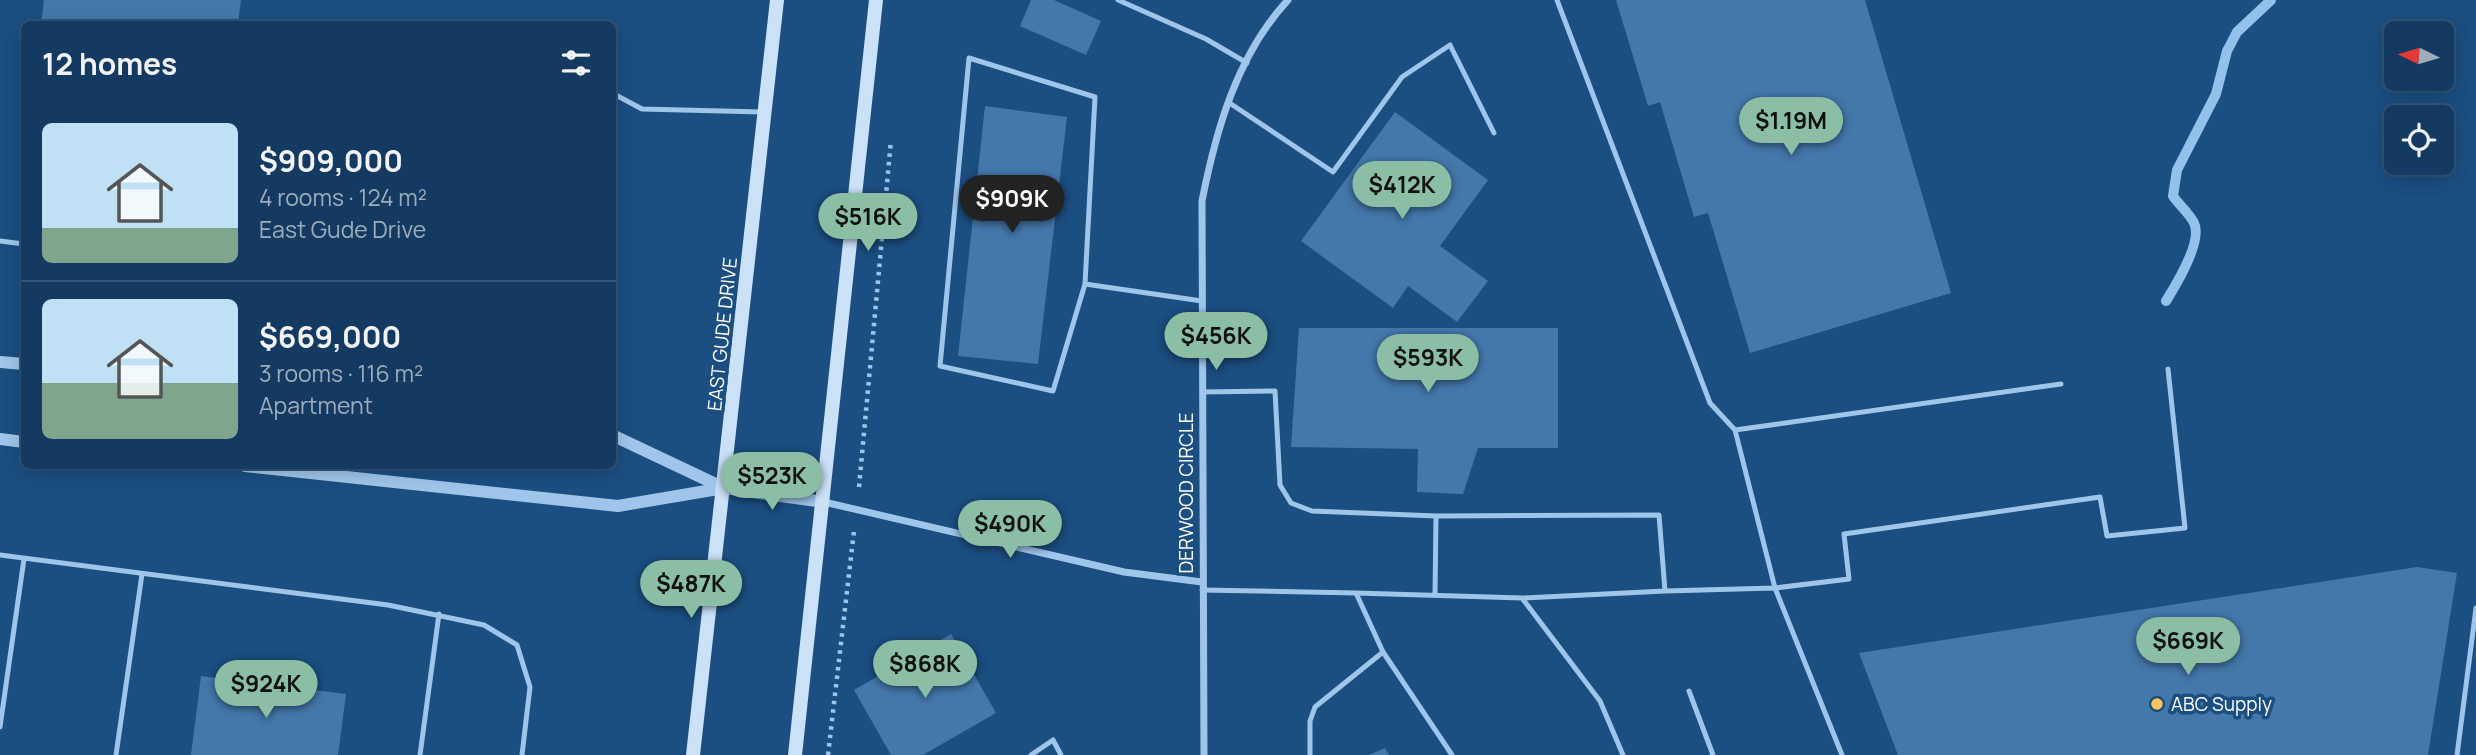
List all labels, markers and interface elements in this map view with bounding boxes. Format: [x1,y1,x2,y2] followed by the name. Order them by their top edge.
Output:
[2384,21,2454,91] north arrow
[2384,21,2454,175] map controls
[42,43,177,84] text: 12 homes
[557,44,595,82] icon: filters
[1734,97,1848,157] pin: $1.19M
[1755,104,1827,136] text: $1.19M
[2384,105,2454,175] button: locate
[259,140,403,181] text: $909,000
[98,151,182,235] icon: home
[1353,162,1451,221] pin: $412K
[1368,168,1436,200] text: $412K
[963,176,1061,235] pin: $909K
[259,181,427,213] text: 4 rooms · 124 m²
[975,182,1049,214] text: $909K
[819,194,917,253] pin: $516K
[834,200,902,232] text: $516K
[259,213,426,245] text: East Gude Drive
[701,256,743,412] street label: EAST GUDE DRIVE
[1167,312,1265,372] pin: $456K
[259,316,401,357] text: $669,000
[1180,319,1252,351] text: $456K
[98,327,182,411] icon: home
[1379,334,1477,394] pin: $593K
[1393,341,1463,373] text: $593K
[259,357,423,389] text: 3 rooms · 116 m²
[259,389,373,421] text: Apartment
[1173,413,1199,573] street label: DERWOOD CIRCLE
[723,452,821,512] pin: $523K
[737,459,807,491] text: $523K
[961,500,1059,560] pin: $490K
[974,507,1046,539] text: $490K
[642,560,740,620] pin: $487K
[656,567,726,599] text: $487K
[2139,618,2237,677] pin: $669K
[2152,624,2224,656] text: $669K
[876,640,974,700] pin: $868K
[889,647,961,679] text: $868K
[217,660,315,720] pin: $924K
[231,667,301,699] text: $924K
[2171,691,2272,717] place label: ABC Supply
[2149,696,2165,712] marker: ABC Supply

